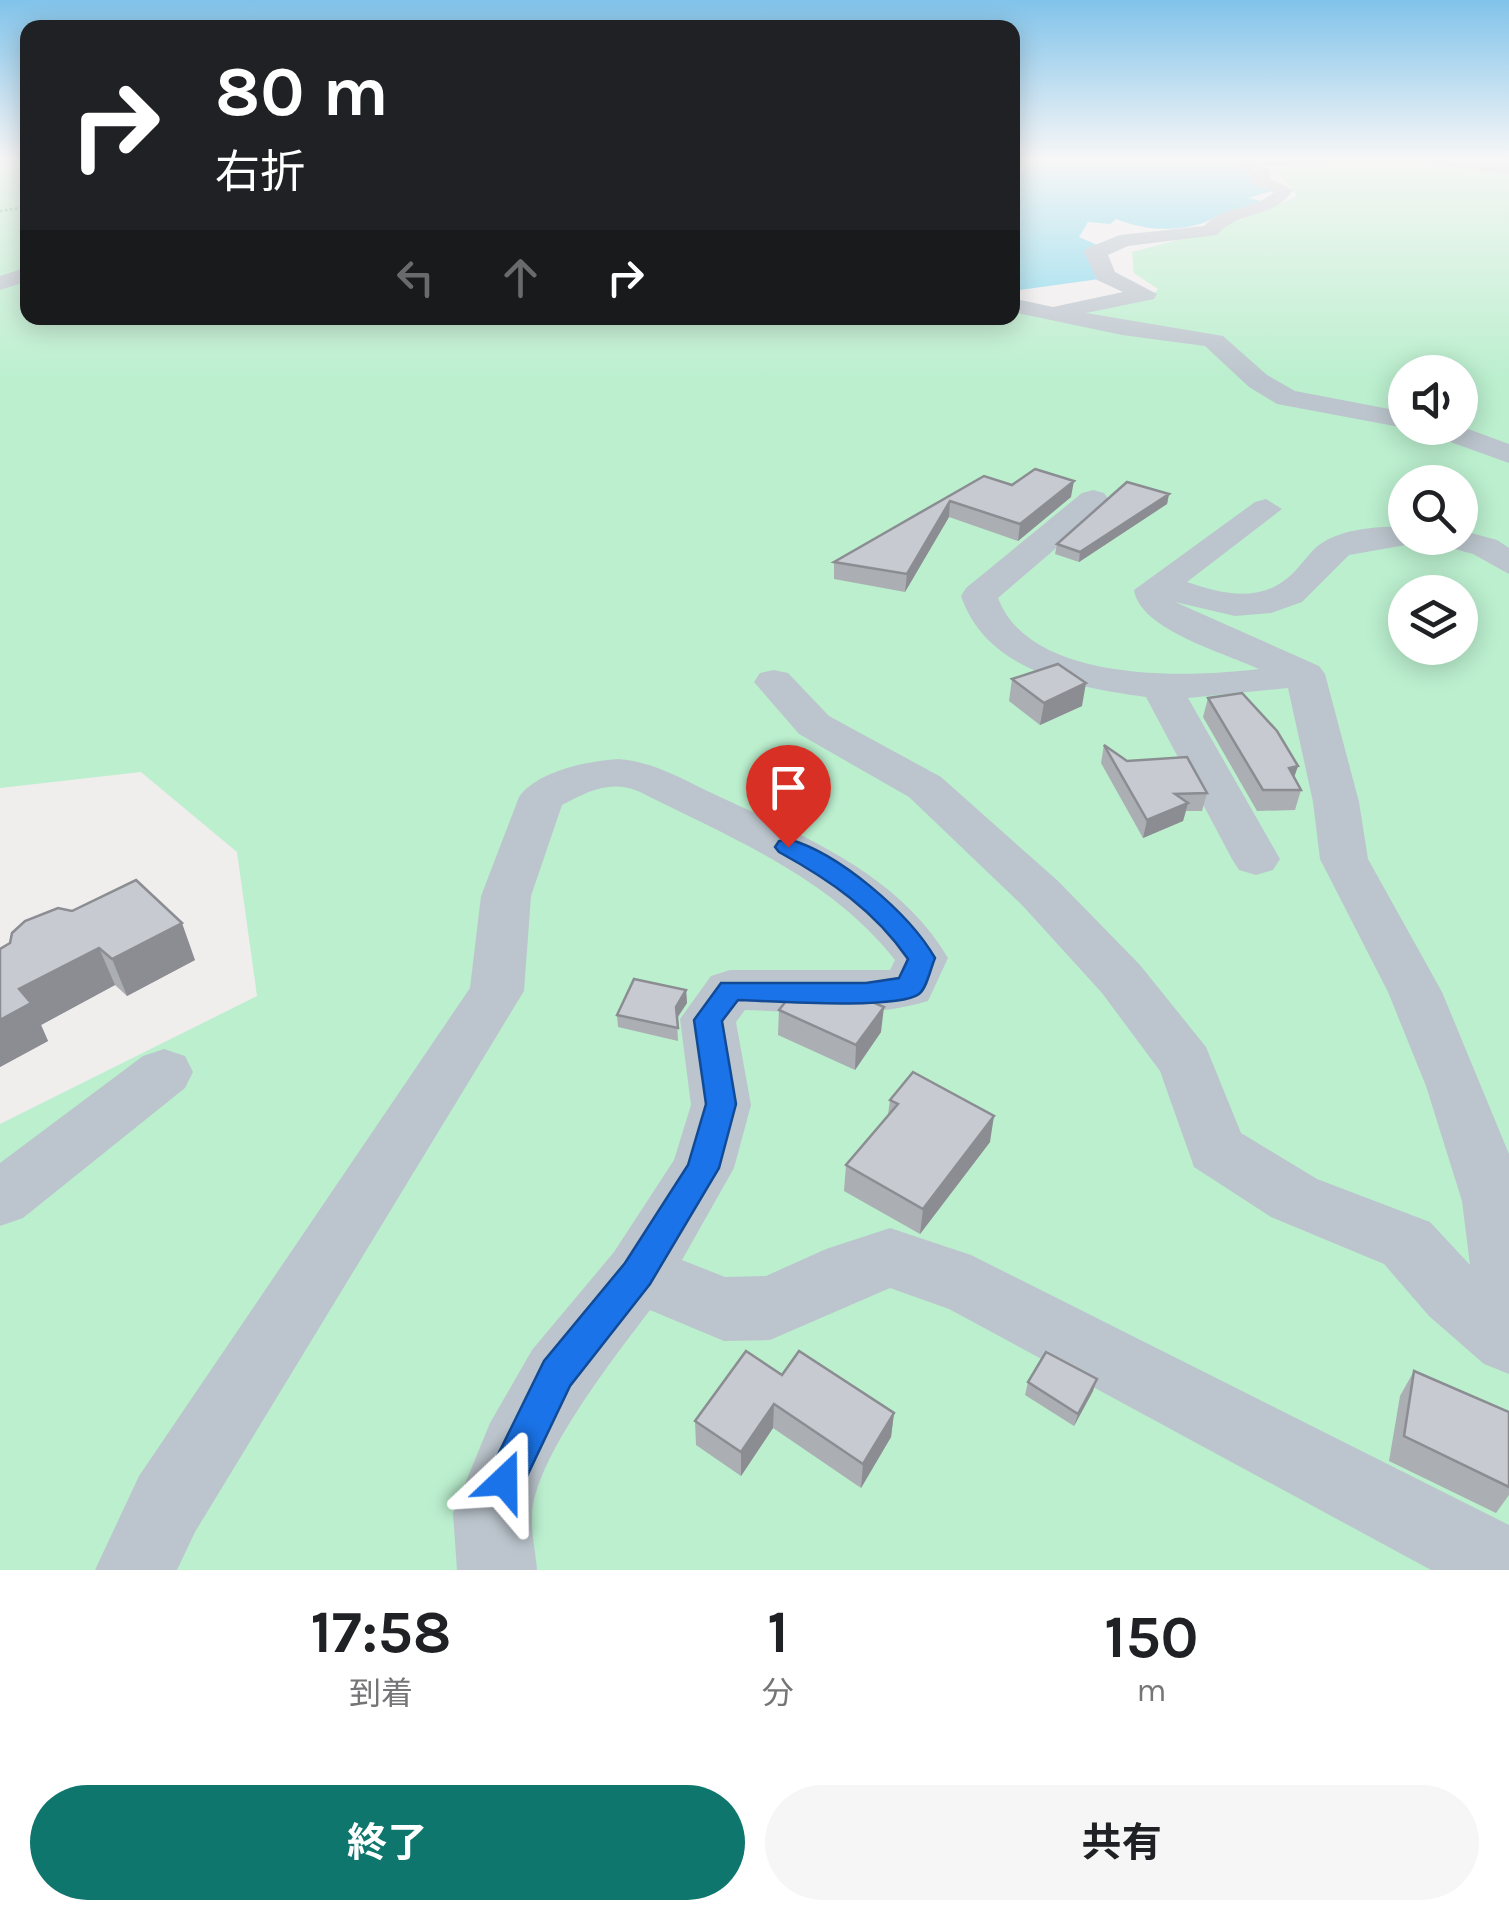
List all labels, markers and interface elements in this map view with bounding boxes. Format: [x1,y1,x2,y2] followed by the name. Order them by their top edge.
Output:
[215,51,389,133] text: 80 m
[50,60,180,190] icon: right
[215,146,305,198] text: 右折
[388,250,443,305] icon: left
[493,250,548,305] icon: ahead
[598,250,653,305] icon: right
[1388,355,1478,665] map controls
[1388,355,1478,445] button: sound
[1388,465,1478,555] button: search
[1388,575,1478,665] button: layers
[746,745,831,848] pin
[761,760,816,815] icon: arrive
[452,1429,556,1533] position arrow
[310,1597,452,1667] text: 17:58
[767,1597,789,1667] text: 1
[1104,1602,1199,1672] text: 150
[1136,1672,1166,1709] text: m
[349,1675,413,1712] text: 到着
[762,1675,794,1712] text: 分
[30,1785,745,1900] button: 終了
[765,1785,1479,1900] button: 共有

